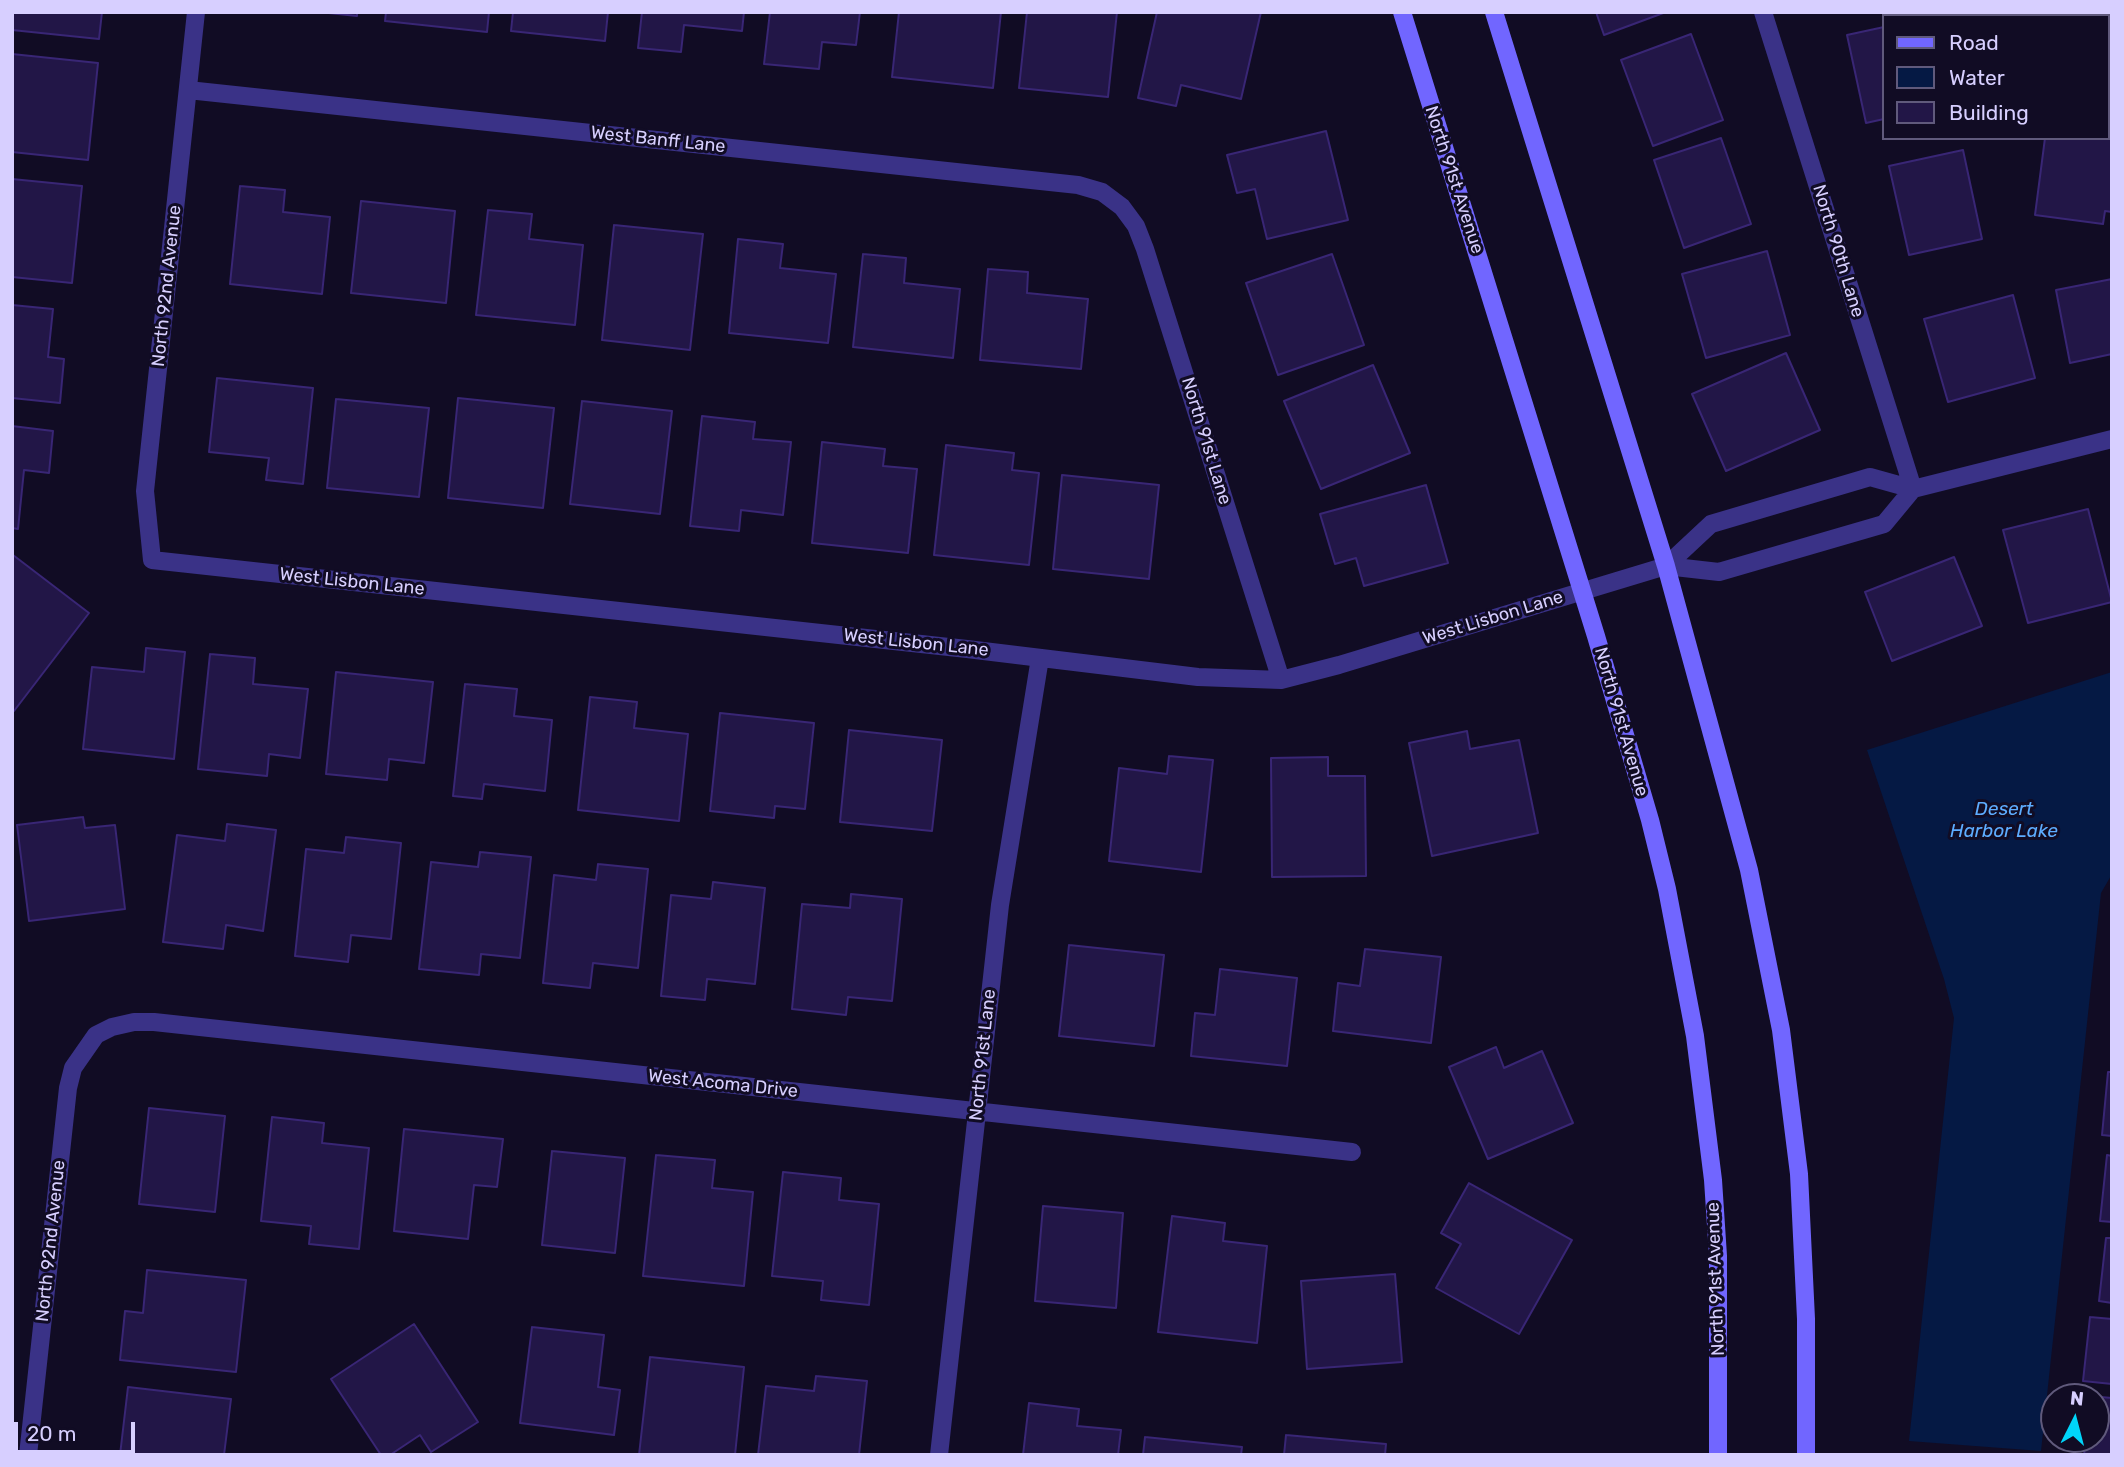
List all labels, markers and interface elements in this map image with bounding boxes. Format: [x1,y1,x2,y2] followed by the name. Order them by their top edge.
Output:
[1882,14,2110,140] legend
[1949,30,1999,55] text: Road
[1949,65,2005,90] text: Water
[1949,100,2029,125] text: Building
[1420,103,1488,257] street label: North 91st Avenue
[590,122,726,158] street label: West Banff Lane
[1808,182,1868,320] street label: North 90th Lane
[148,204,186,368] street label: North 92nd Avenue
[1176,375,1236,507] street label: North 91st Lane
[278,564,426,600] street label: West Lisbon Lane
[1420,586,1566,650] street label: West Lisbon Lane
[842,625,990,661] street label: West Lisbon Lane
[1589,645,1653,799] street label: North 91st Avenue
[1950,799,2058,843] water label: Desert Harbor Lake
[965,988,1001,1122] street label: North 91st Lane
[647,1065,799,1103] street label: West Acoma Drive
[32,1159,70,1323] street label: North 92nd Avenue
[1703,1202,1729,1356] street label: North 91st Avenue
[2040,1383,2110,1453] north arrow
[2069,1386,2085,1411] text: N
[18,1408,138,1452] scale bar
[27,1421,76,1446] text: 20 m

